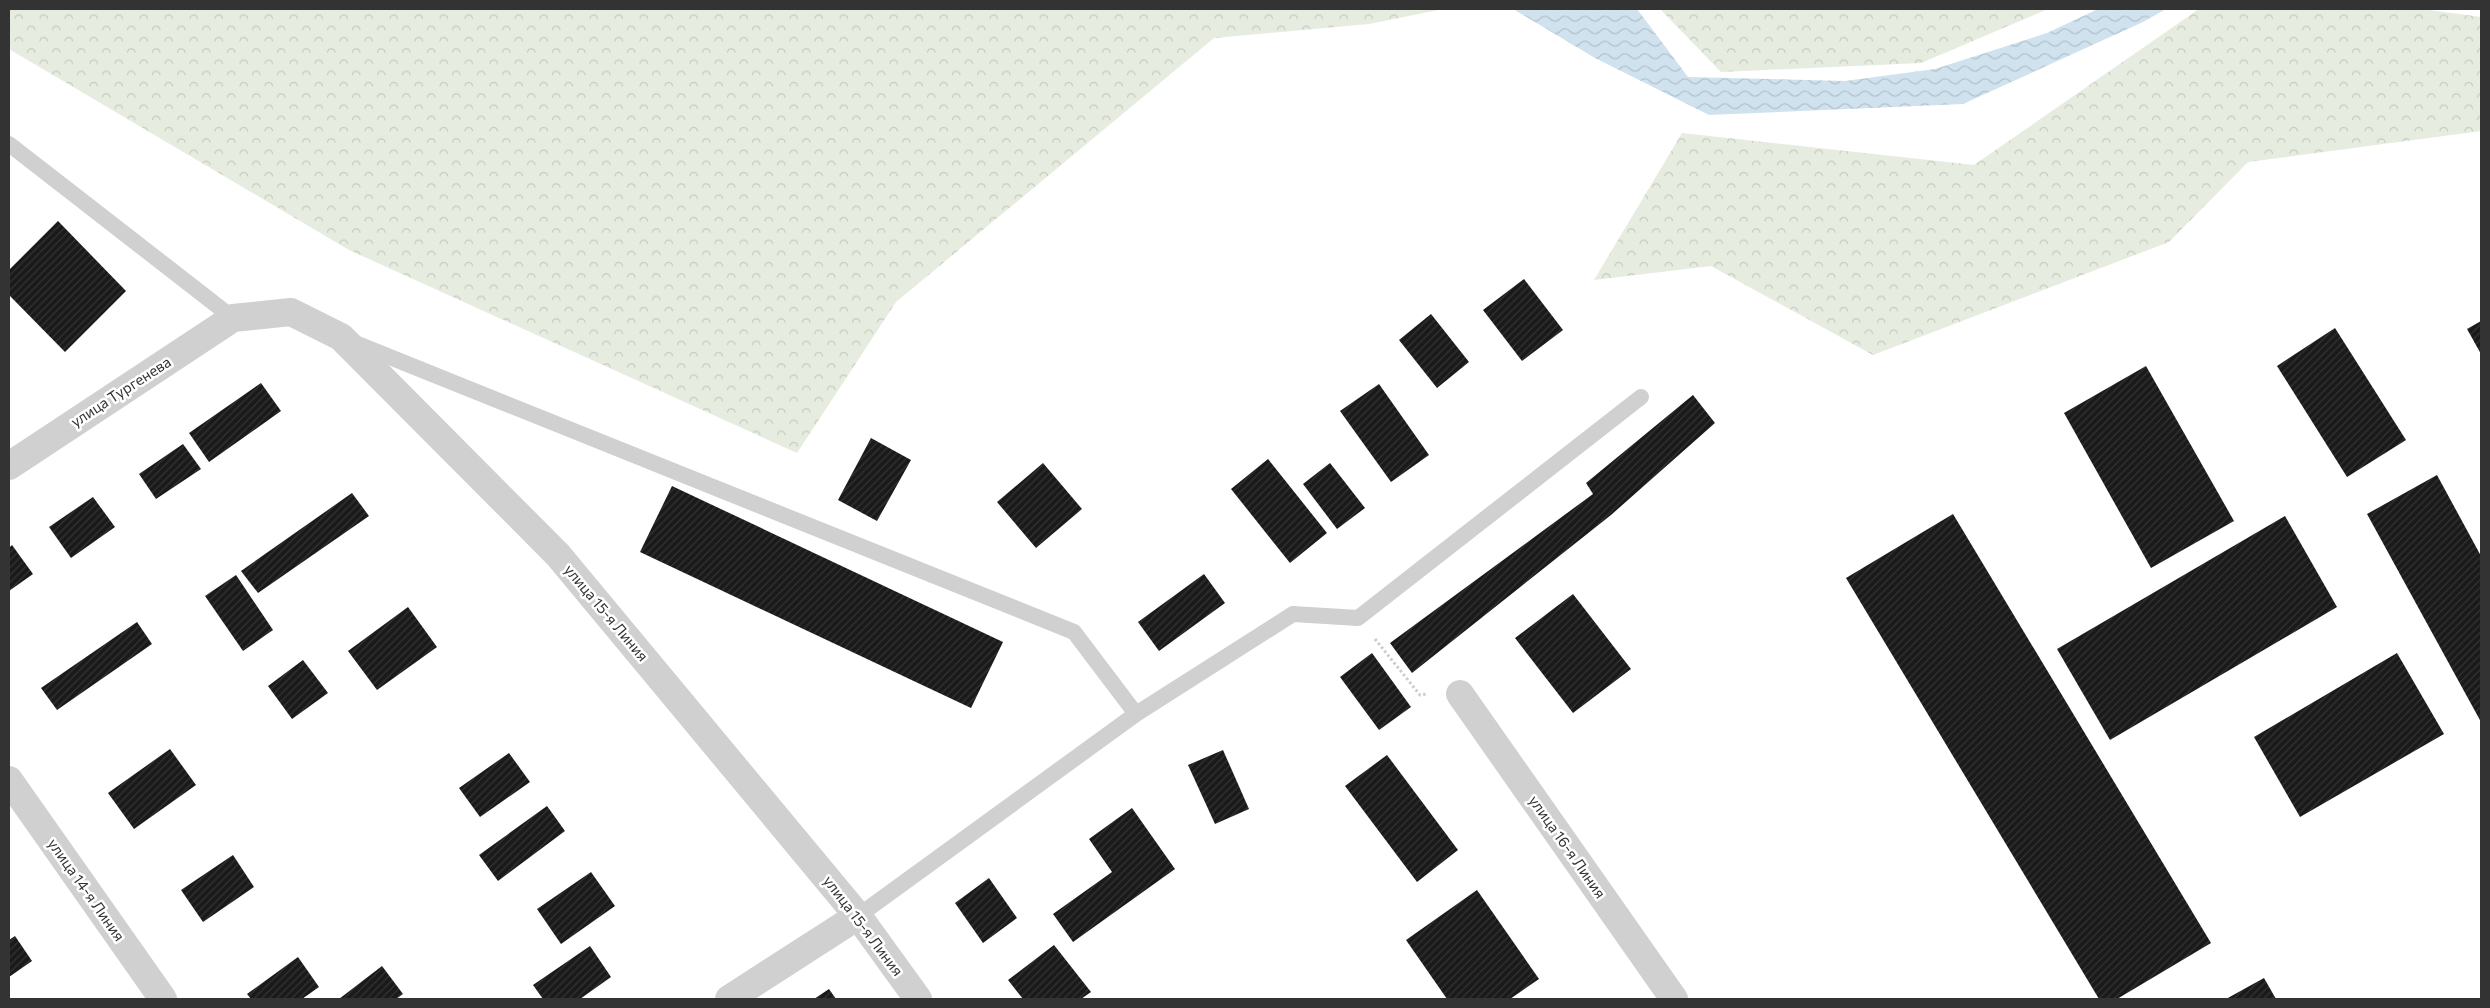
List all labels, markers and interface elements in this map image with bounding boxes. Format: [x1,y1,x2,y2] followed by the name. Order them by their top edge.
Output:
[67,352,174,430] street label: улица Тургенева
[561,560,653,664] street label: улица 15-я Линия
[1526,792,1610,901] street label: улица 16-я Линия
[45,835,129,944] street label: улица 14-я Линия
[820,872,907,979] street label: улица 15-я Линия

